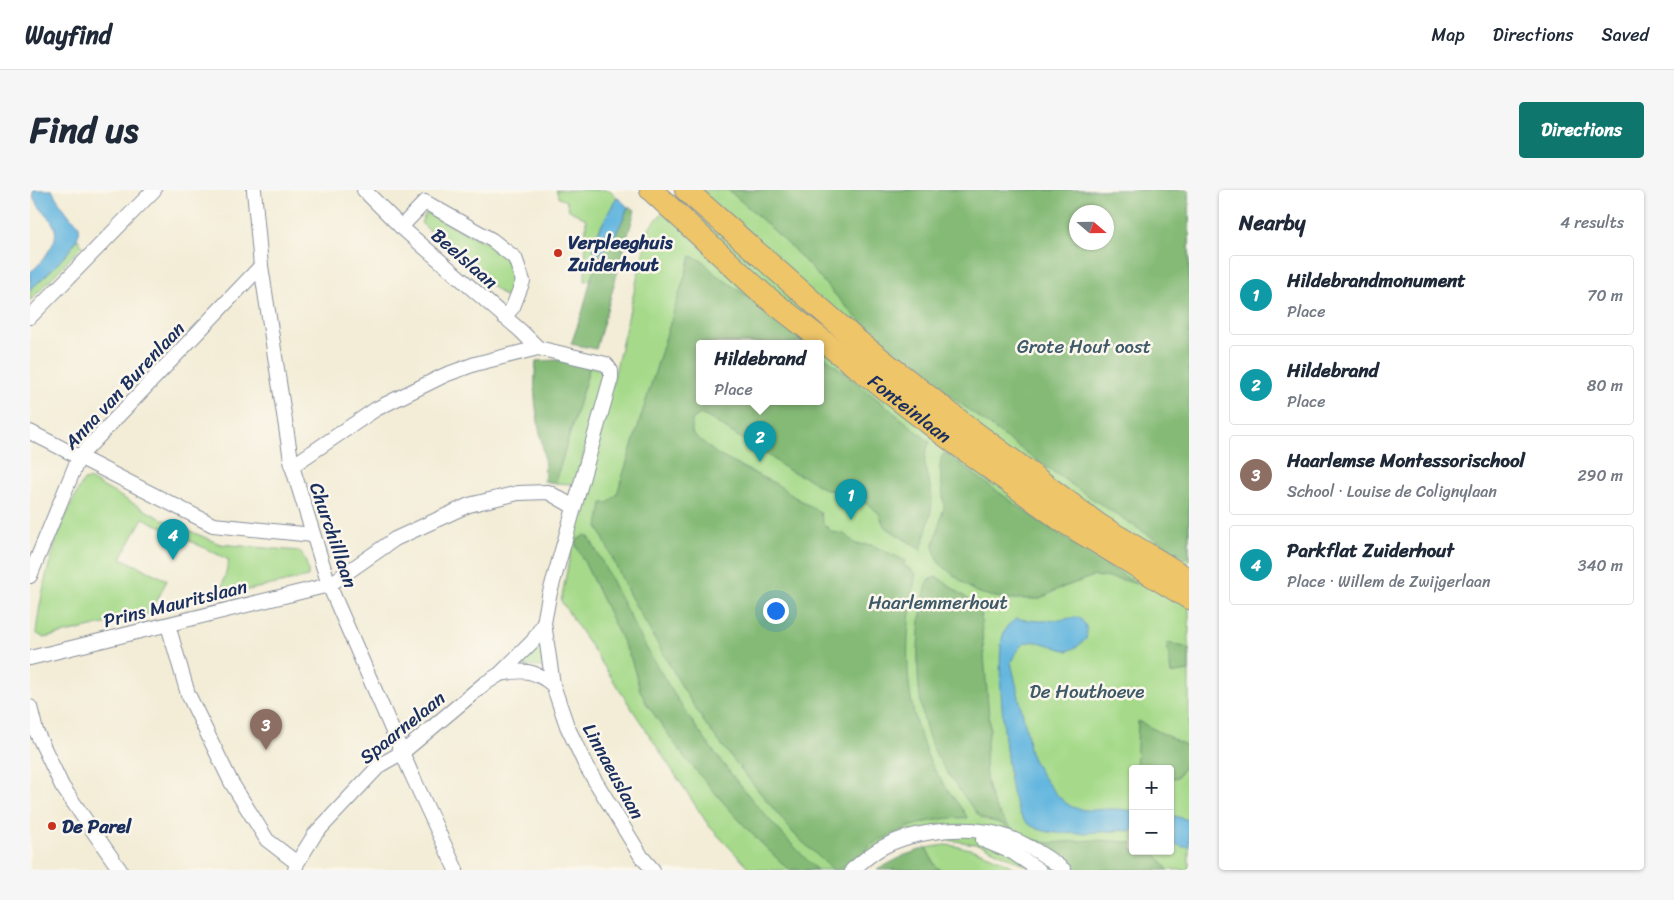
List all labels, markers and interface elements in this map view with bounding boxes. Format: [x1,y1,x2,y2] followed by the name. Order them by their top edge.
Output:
[25,14,111,56] text: Wayfind
[1432,19,1465,51] text: Map
[1493,19,1574,51] text: Directions
[1602,19,1649,51] text: Saved
[30,99,138,161] text: Find us
[1519,102,1644,158] button: Directions
[1239,204,1305,242] text: Nearby
[1069,205,1114,250] north arrow
[1560,208,1624,237] text: 4 results
[423,220,506,297] street label: Beelslaan
[567,226,674,281] place label: Verpleeghuis Zuiderhout
[552,247,564,259] marker: Verpleeghuis Zuiderhout
[1287,264,1466,297] text: Hildebrandmonument
[1253,281,1259,310] text: 1
[1587,281,1623,310] text: 70 m
[1287,297,1326,326] text: Place
[55,313,193,458] street label: Anna van Burenlaan
[1017,330,1151,363] park label: Grote Hout oost
[696,340,824,405] popup
[714,342,806,375] text: Hildebrand
[1287,354,1379,387] text: Hildebrand
[861,365,958,452] street label: Fonteinlaan
[1251,371,1261,400] text: 2
[1587,371,1623,400] text: 80 m
[714,375,753,404] text: Place
[1287,387,1326,416] text: Place
[744,421,776,462] pin: 2
[1287,444,1525,477] text: Haarlemse Montessorischool
[1252,461,1260,490] text: 3
[1577,461,1623,490] text: 290 m
[1287,477,1497,506] text: School · Louise de Colignylaan
[300,478,367,593] street label: Churchilllaan
[835,479,867,520] pin: 1
[157,519,189,560] pin: 4
[1287,534,1454,567] text: Parkflat Zuiderhout
[1251,551,1261,580] text: 4
[1578,551,1623,580] text: 340 m
[1287,567,1491,596] text: Place · Willem de Zwijgerlaan
[100,570,251,637] street label: Prins Mauritslaan
[868,586,1008,619] park label: Haarlemmerhout
[763,598,789,624] your location
[1029,675,1145,708] park label: De Houthoeve
[352,682,453,773] street label: Spaarnelaan
[250,709,282,750] pin: 3
[573,717,654,826] street label: Linnaeuslaan
[1129,765,1174,855] map controls
[1129,765,1174,810] button: +
[62,810,133,843] place label: De Parel
[1129,810,1174,855] button: −
[46,820,58,832] marker: De Parel

